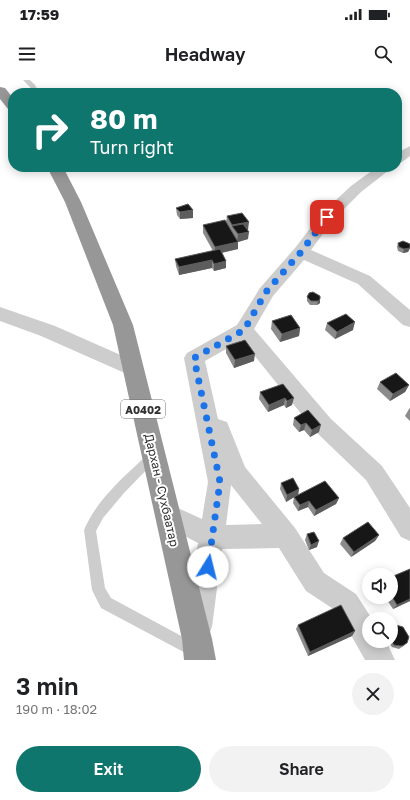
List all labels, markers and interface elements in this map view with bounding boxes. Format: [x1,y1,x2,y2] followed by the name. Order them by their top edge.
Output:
[20,5,59,23] text: 17:59
[16,43,38,65] icon: menu
[165,43,245,65] text: Headway
[372,43,394,65] icon: search
[90,102,158,135] text: 80 m
[24,104,76,156] icon: right
[90,136,174,158] text: Turn right
[310,200,344,234] pin
[316,206,338,228] icon: arrive
[121,400,165,418] road number: A0402
[142,432,182,548] street label: Дархан - Сүхбаатар
[187,546,229,588] position arrow
[362,568,398,648] map controls
[362,568,398,604] button: sound
[362,612,398,648] button: search
[16,671,79,700] text: 3 min
[352,673,394,715] button: close
[16,701,97,717] text: 190 m · 18:02
[16,746,201,792] button: Exit
[209,746,394,792] button: Share

